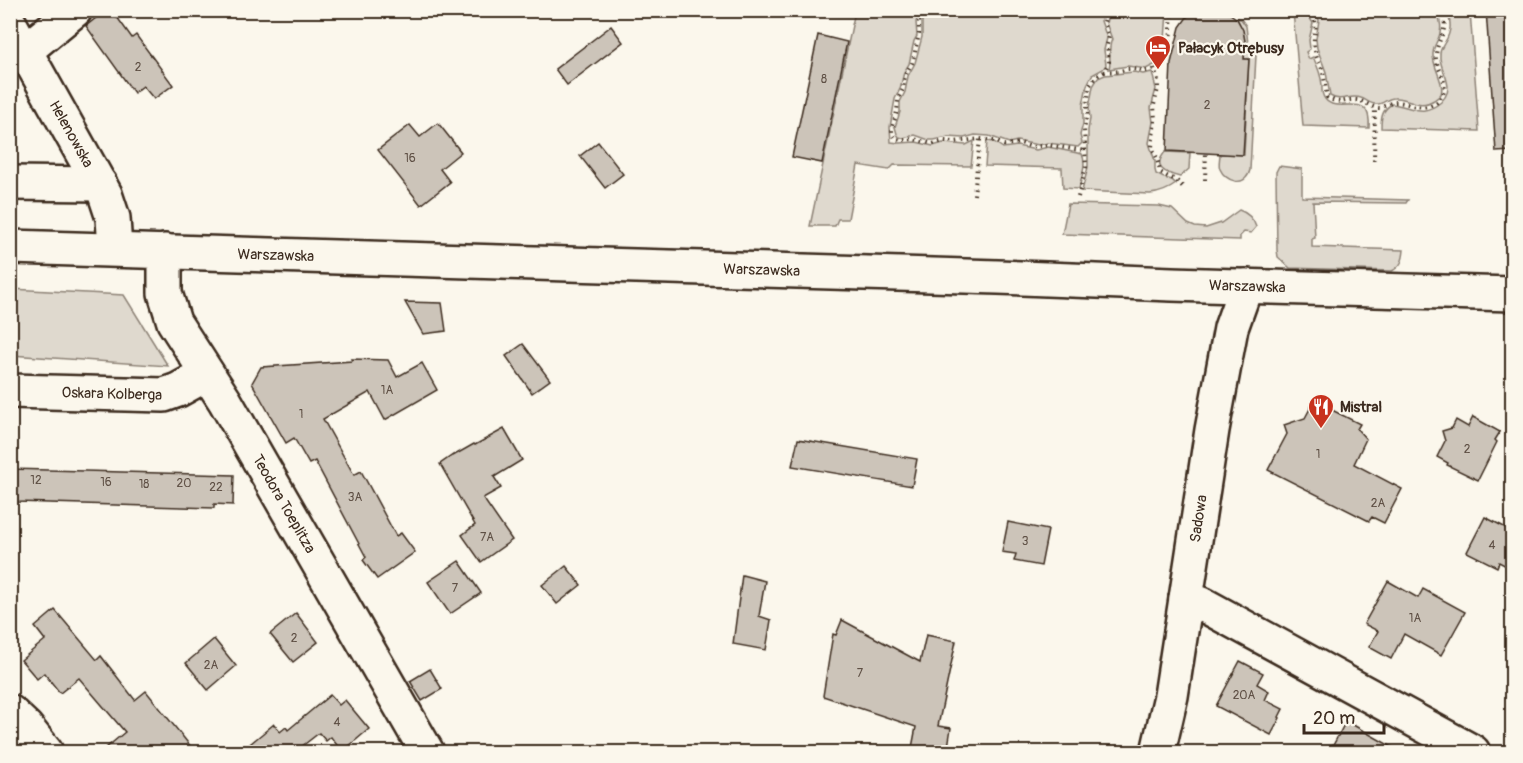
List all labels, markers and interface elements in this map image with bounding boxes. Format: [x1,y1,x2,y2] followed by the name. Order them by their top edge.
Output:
[1143,33,1173,71] hotel icon: Pałacyk Otrębusy
[1178,39,1284,58] place label: Pałacyk Otrębusy
[135,60,142,75] house number: 2
[821,72,827,87] house number: 8
[45,97,97,171] street label: Helenowska
[1204,98,1211,113] house number: 2
[404,151,416,166] house number: 16
[237,245,315,266] street label: Warszawska
[723,260,800,281] street label: Warszawska
[1209,276,1286,297] street label: Warszawska
[61,383,162,405] street label: Oskara Kolberga
[381,383,393,398] house number: 1A
[1306,392,1336,430] restaurant icon: Mistral
[1340,398,1382,417] place label: Mistral
[299,407,303,422] house number: 1
[1464,442,1471,457] house number: 2
[1316,447,1320,462] house number: 1
[248,451,320,557] street label: Teodora Toeplitza
[30,473,42,488] house number: 12
[100,475,112,490] house number: 16
[177,476,191,491] house number: 20
[139,477,149,492] house number: 18
[209,480,223,495] house number: 22
[348,490,362,505] house number: 3A
[1186,494,1212,544] street label: Sadowa
[1371,496,1385,511] house number: 2A
[480,530,494,545] house number: 7A
[1022,534,1029,549] house number: 3
[1489,538,1496,553] house number: 4
[452,581,459,596] house number: 7
[1409,611,1421,626] house number: 1A
[291,631,298,646] house number: 2
[204,658,218,673] house number: 2A
[857,666,864,681] house number: 7
[1233,688,1256,703] house number: 20A
[1304,697,1384,735] scale bar
[1313,707,1355,730] text: 20 m
[334,715,341,730] house number: 4

